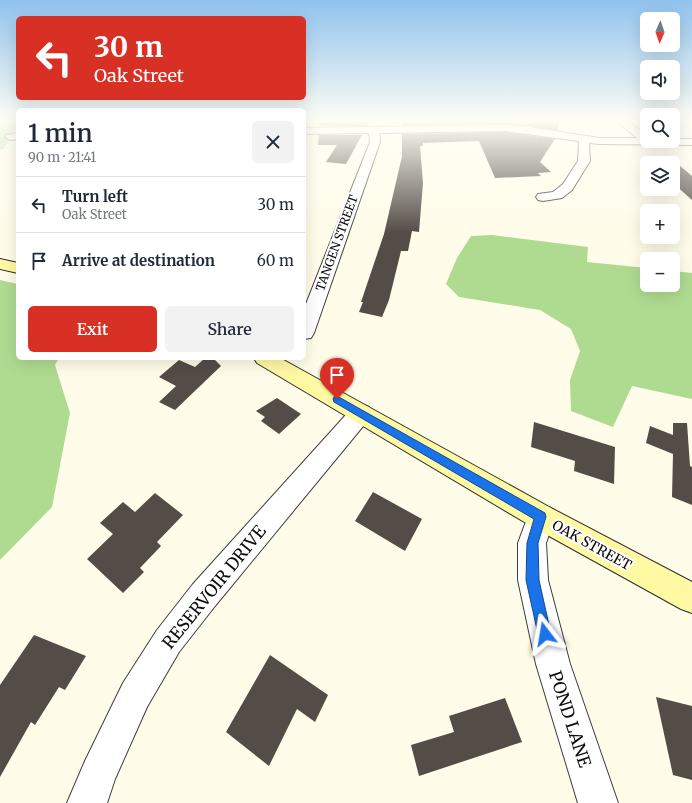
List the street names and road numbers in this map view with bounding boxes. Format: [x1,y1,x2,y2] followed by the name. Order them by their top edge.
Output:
[312,192,361,293] street label: TANGEN STREET
[549,516,635,574] street label: OAK STREET
[157,520,271,653] street label: RESERVOIR DRIVE
[544,668,596,770] street label: POND LANE

